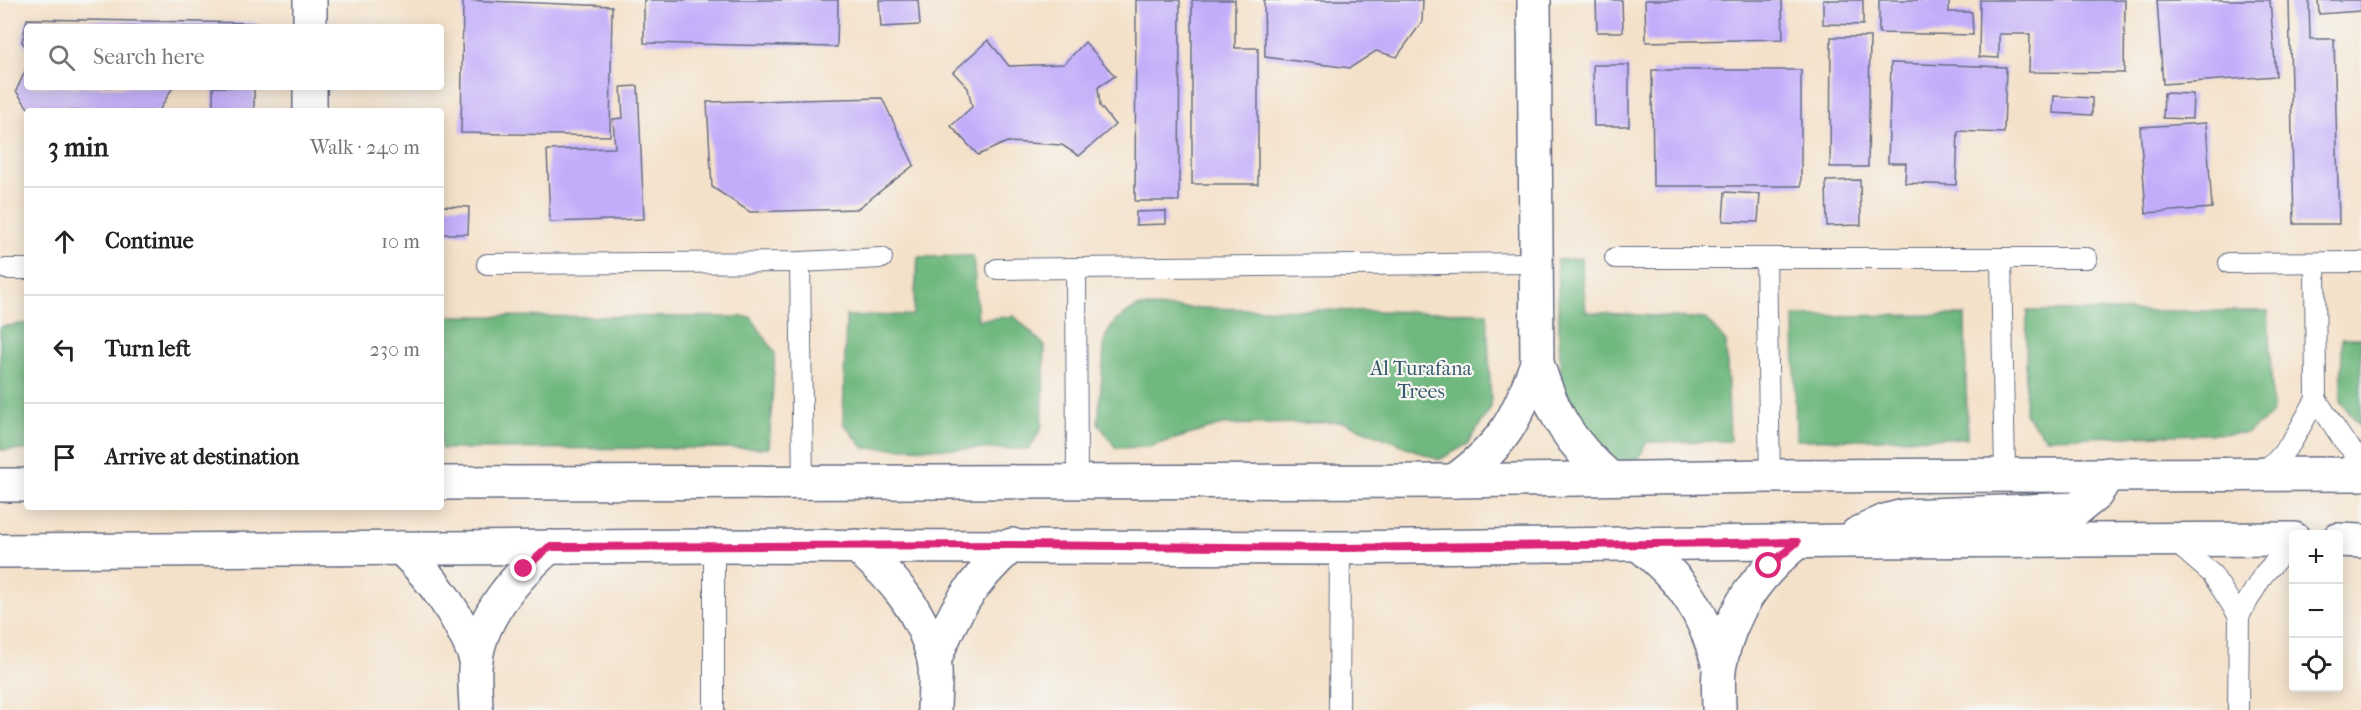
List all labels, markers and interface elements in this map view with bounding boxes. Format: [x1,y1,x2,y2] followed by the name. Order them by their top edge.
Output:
[24,24,444,90] search box
[45,41,78,74] icon: search
[93,44,205,70] text: Search here
[48,132,109,163] text: 3 min
[310,136,420,159] text: Walk · 240 m
[48,225,81,258] icon: ahead
[105,228,194,254] text: Continue
[381,230,420,253] text: 10 m
[48,333,81,366] icon: left
[105,336,191,362] text: Turn left
[370,338,420,361] text: 230 m
[1369,357,1473,403] park label: Al Turafana Trees
[48,441,81,474] icon: arrive
[105,444,299,470] text: Arrive at destination
[2289,530,2343,692] map controls
[2289,530,2343,584] button: +
[1755,552,1781,578] route start
[510,555,536,581] route end
[2289,584,2343,638] button: −
[2289,638,2343,692] button: locate

